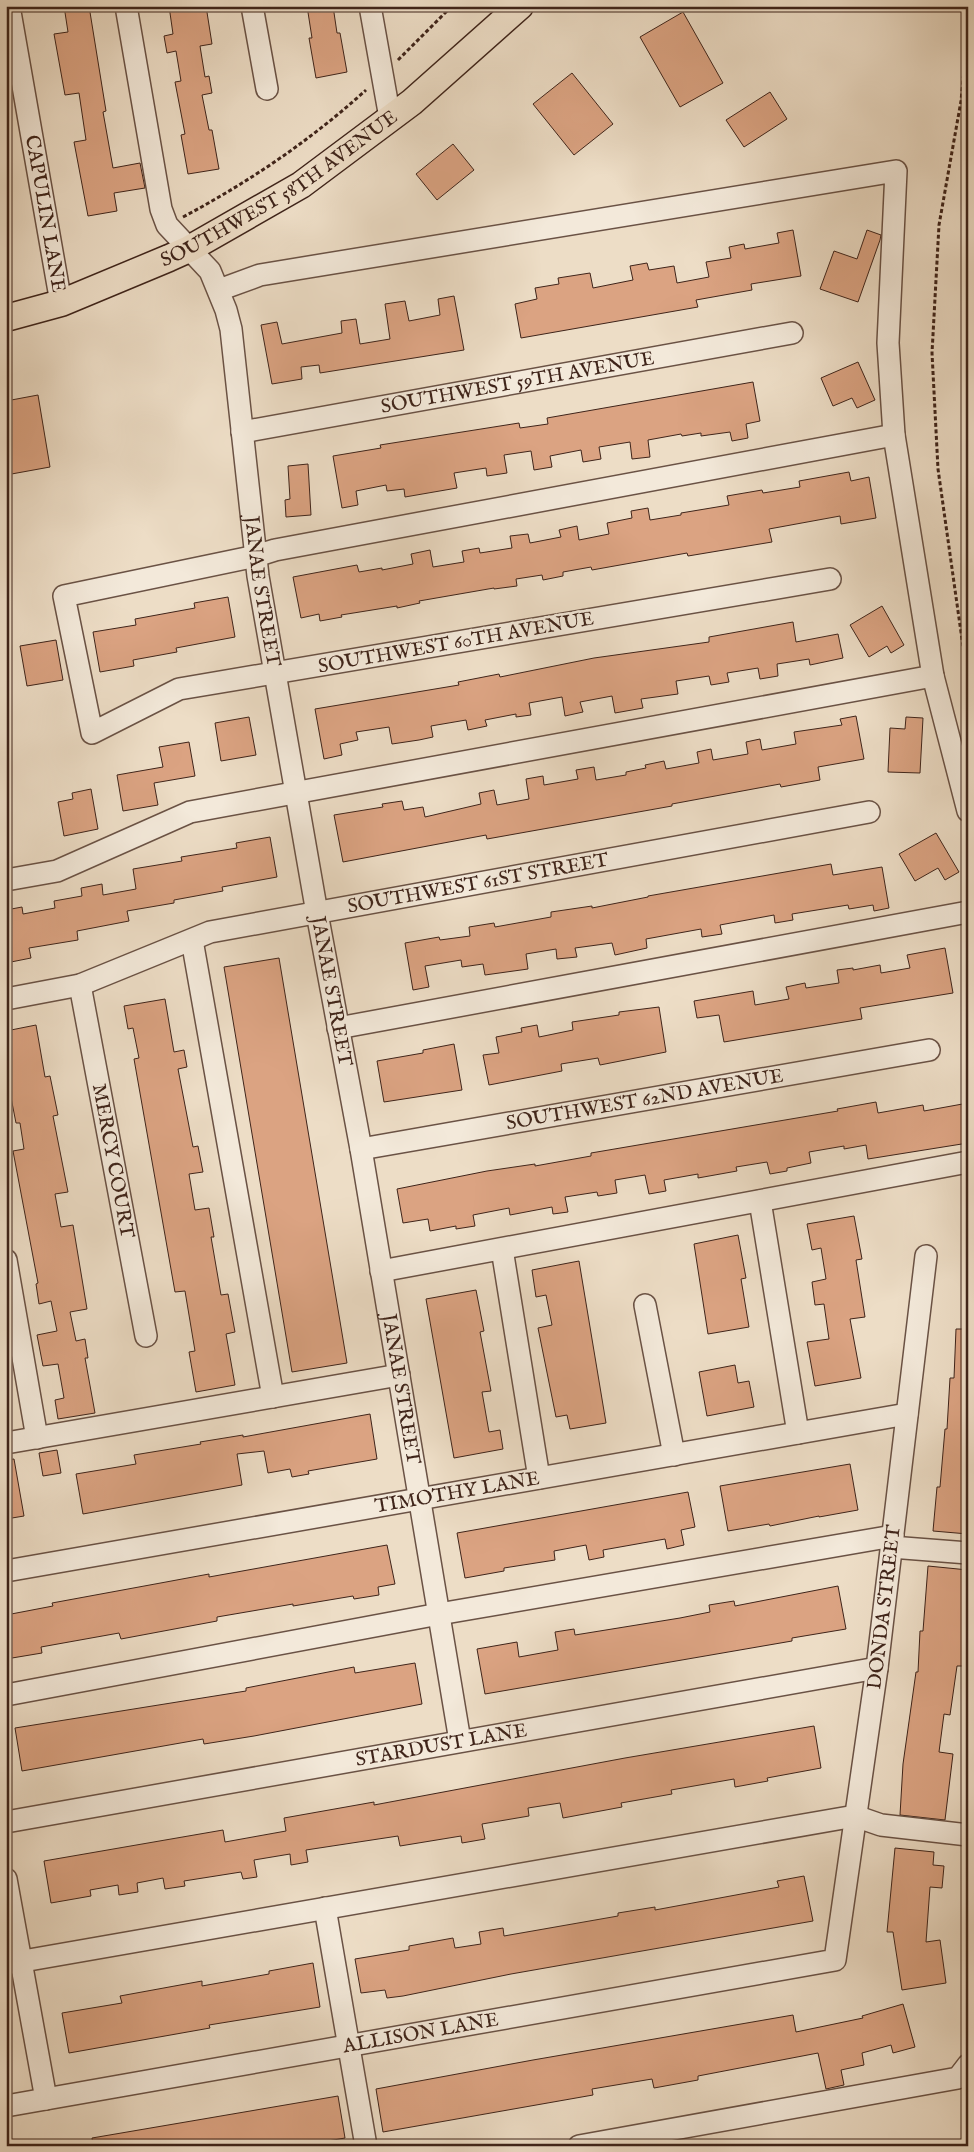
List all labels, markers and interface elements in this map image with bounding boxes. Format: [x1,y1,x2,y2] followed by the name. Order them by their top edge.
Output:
[157,105,403,273] street label: SOUTHWEST 58TH AVENUE
[19,133,71,295] street label: CAPULIN LANE
[379,345,656,419] street label: SOUTHWEST 59TH AVENUE
[239,513,286,669] street label: JANAE STREET
[316,606,596,680] street label: SOUTHWEST 60TH AVENUE
[345,847,611,919] street label: SOUTHWEST 61ST STREET
[305,912,358,1069] street label: JANAE STREET
[504,1063,785,1136] street label: SOUTHWEST 62ND AVENUE
[86,1082,140,1241] street label: MERCY COURT
[376,1310,426,1467] street label: JANAE STREET
[373,1466,542,1519] street label: TIMOTHY LANE
[862,1523,906,1691] street label: DONDA STREET
[354,1718,529,1772] street label: STARDUST LANE
[340,2007,501,2059] street label: ALLISON LANE

